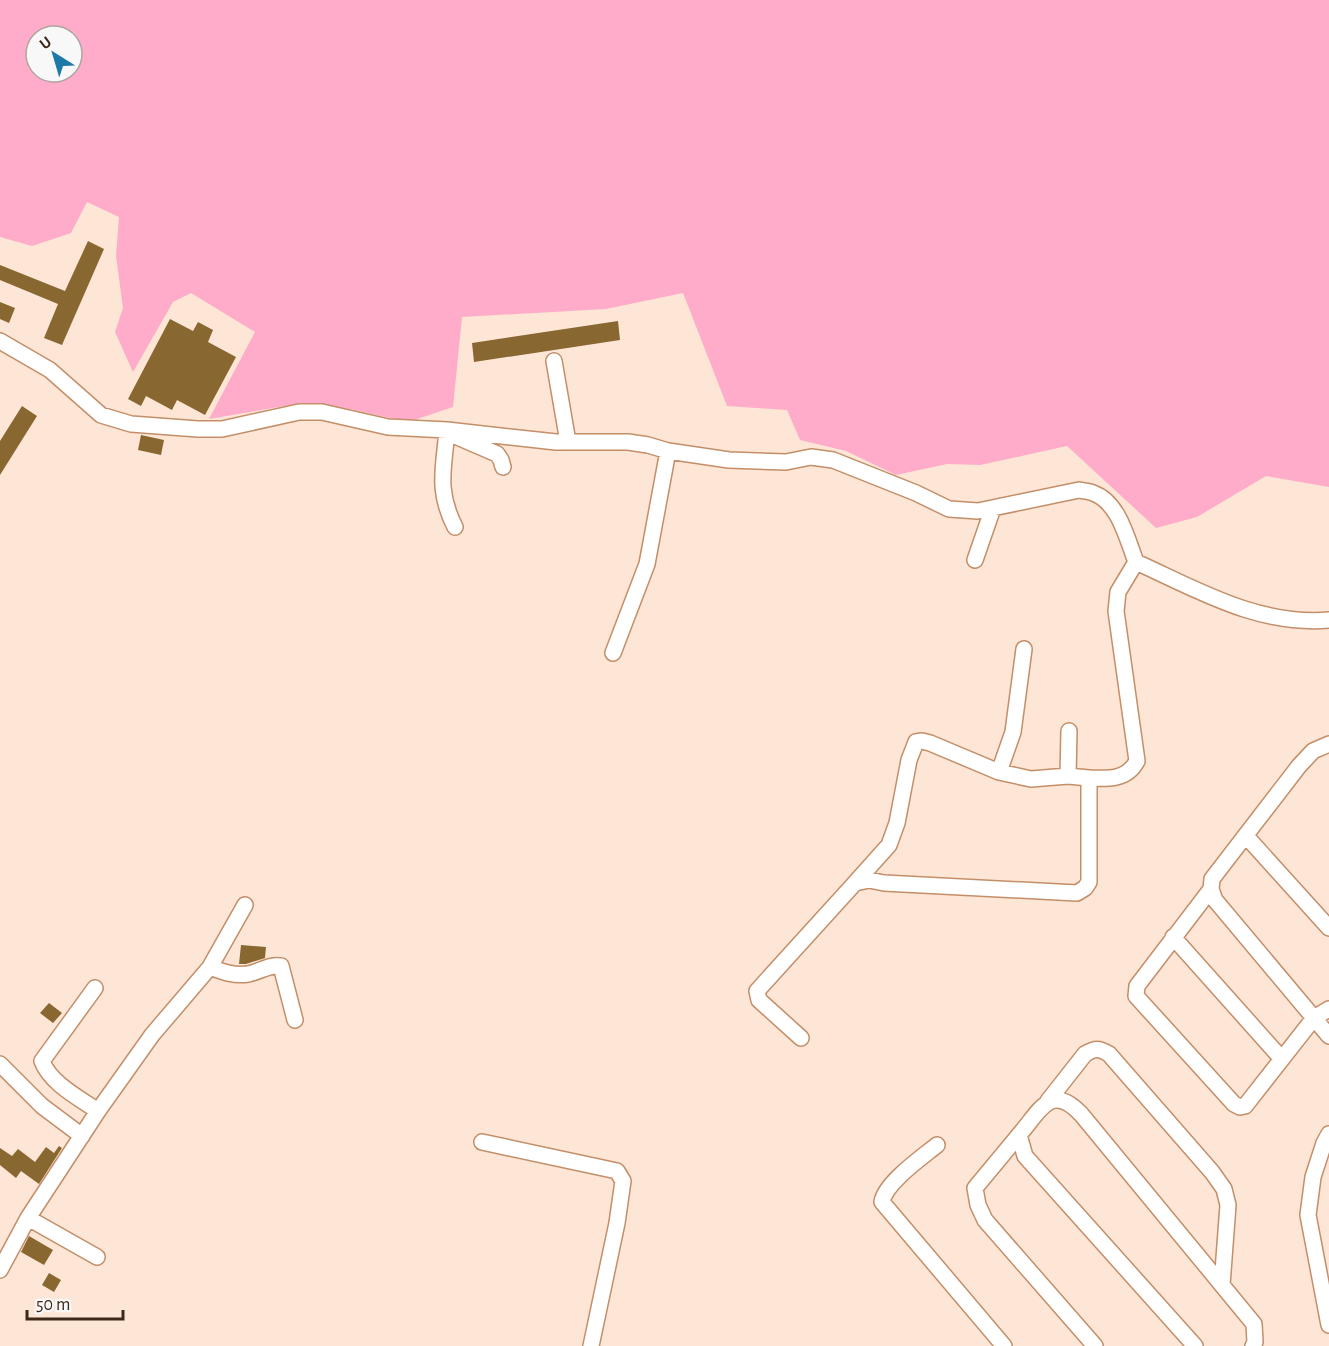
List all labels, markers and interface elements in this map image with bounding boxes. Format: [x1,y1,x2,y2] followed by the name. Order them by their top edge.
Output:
[24,24,84,84] north arrow
[37,33,54,52] text: U
[27,1283,123,1321] scale bar
[36,1296,70,1314] text: 50 m

